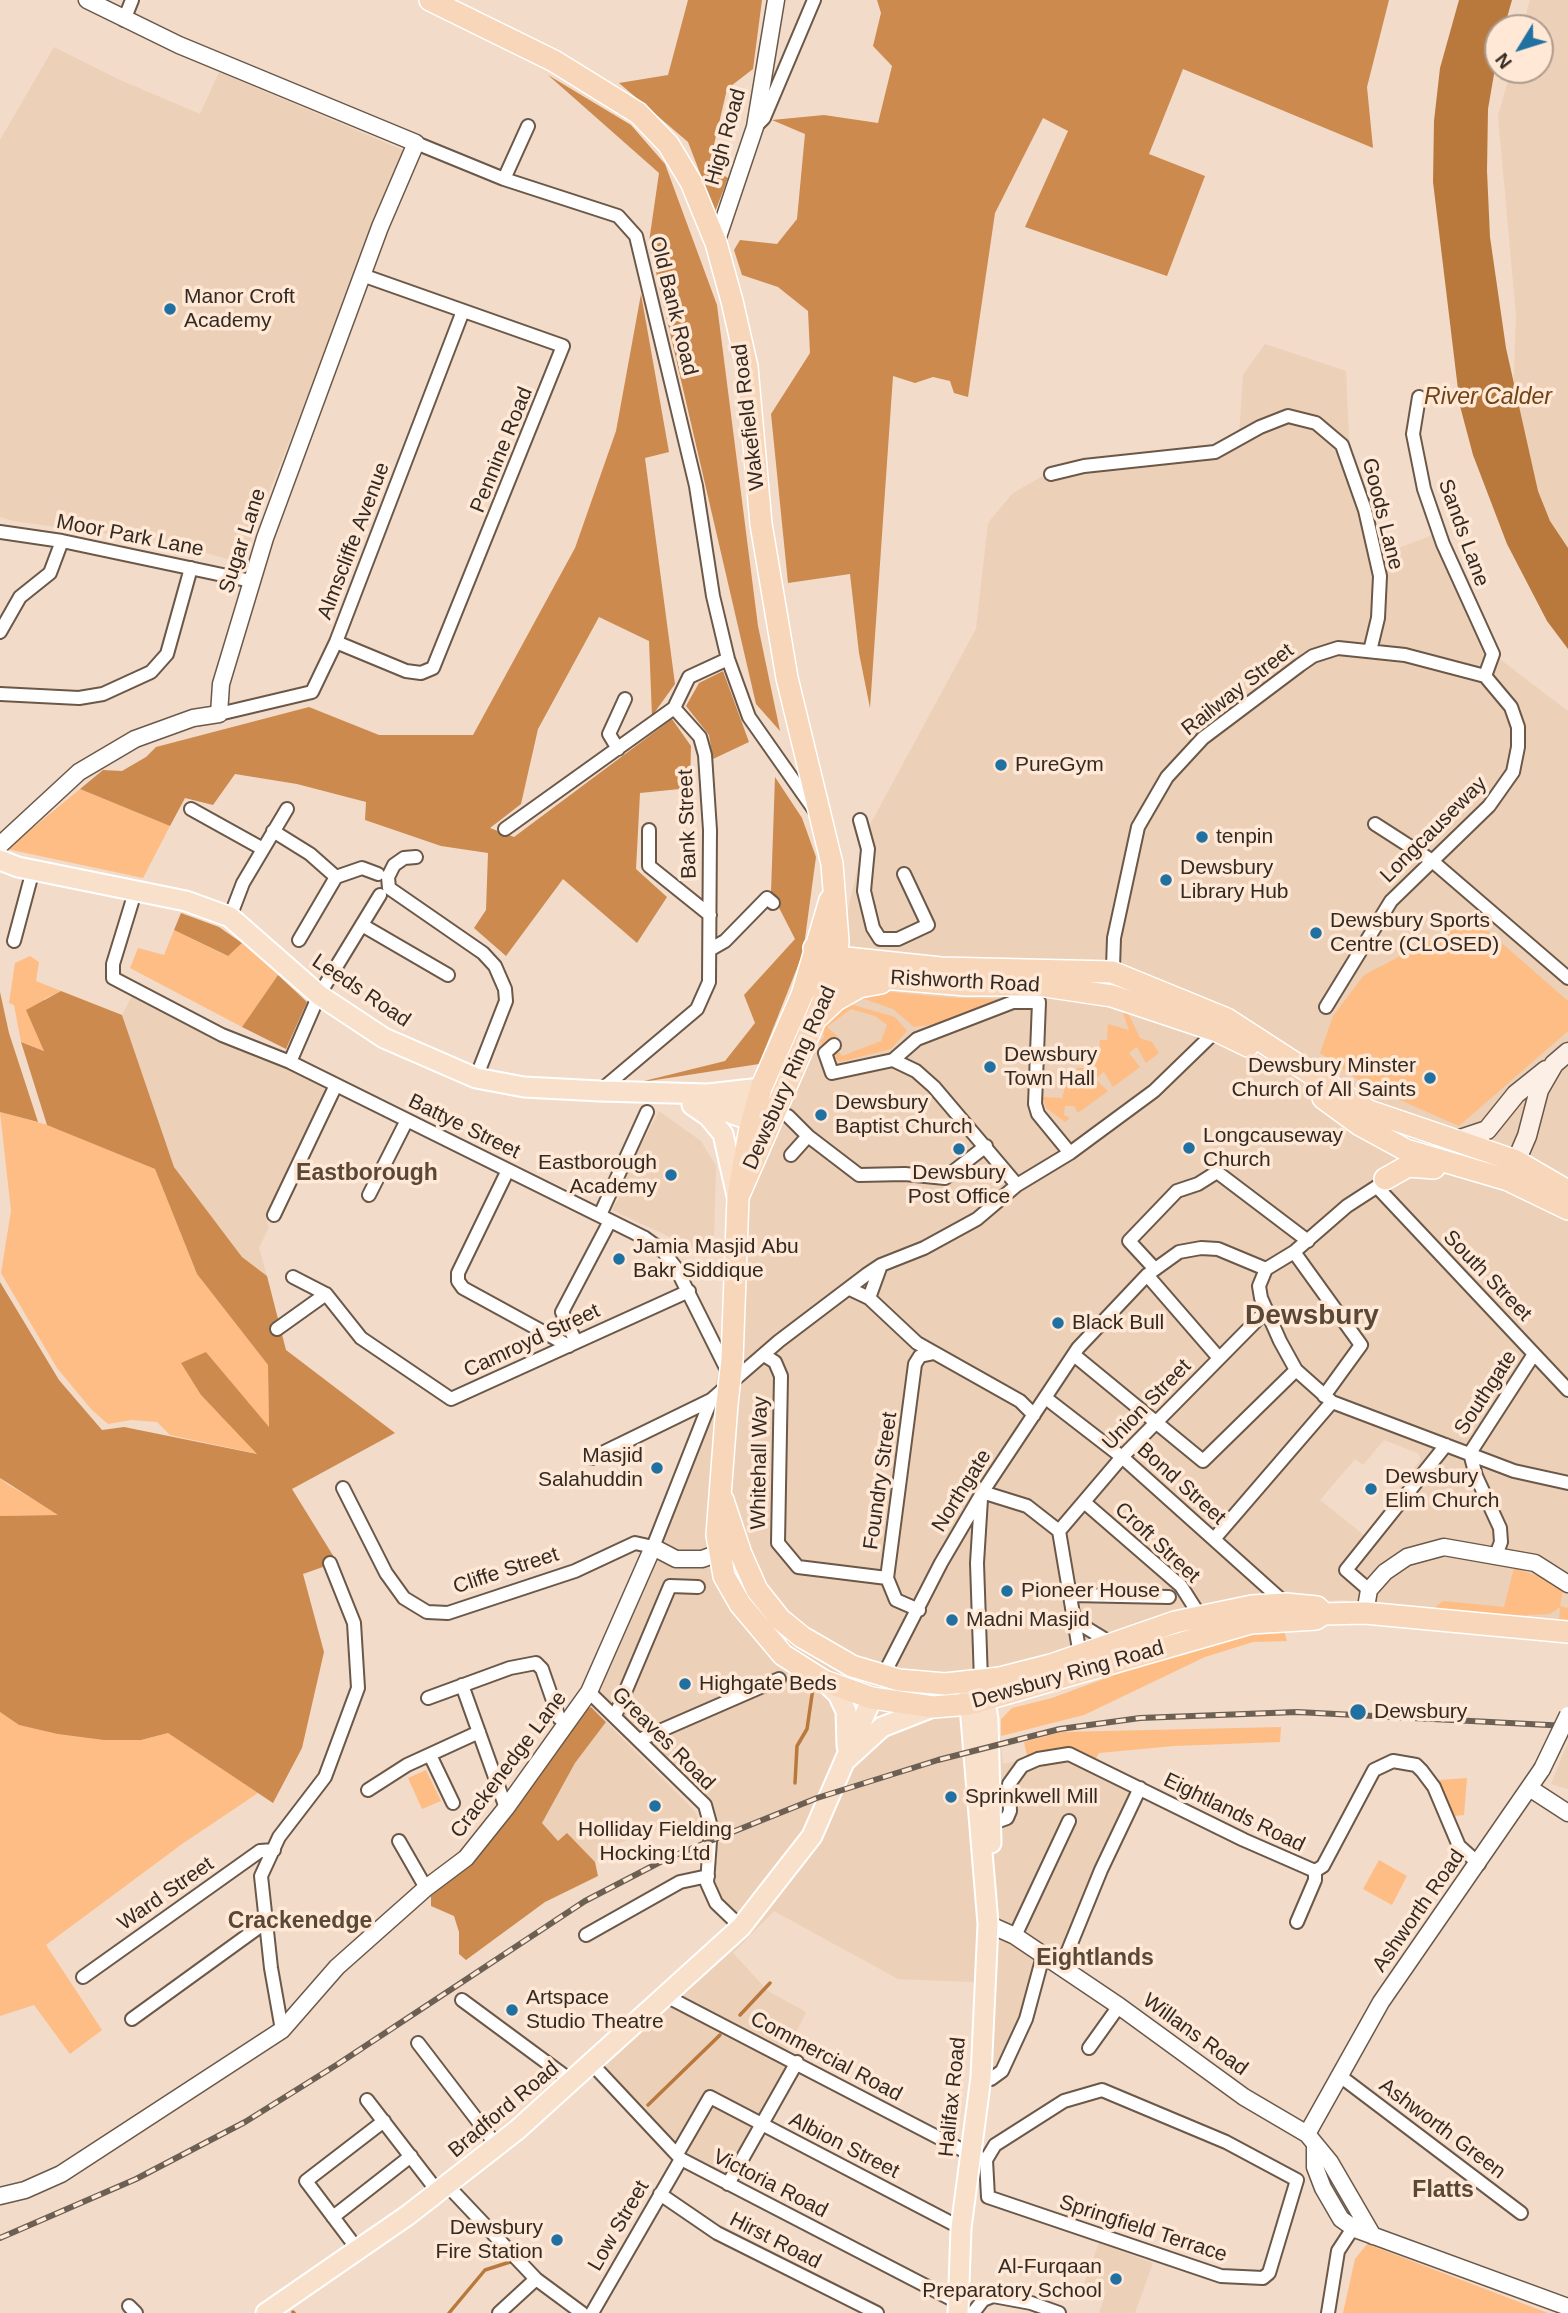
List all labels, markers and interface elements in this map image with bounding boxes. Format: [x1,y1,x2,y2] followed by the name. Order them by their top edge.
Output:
[1484,14,1554,84] north arrow
[1491,49,1516,73] text: N
[700,86,752,188] street label: High Road
[644,234,702,378] street label: Old Bank Road
[184,284,295,334] place label: Manor Croft Academy
[162,301,178,317] marker: Manor Croft Academy
[728,342,770,492] street label: Wakefield Road
[465,384,539,516] street label: Pennine Road
[1424,384,1552,412] water label: River Calder
[1356,455,1408,573] street label: Goods Lane
[312,459,396,623] street label: Almscliffe Avenue
[1432,476,1494,590] street label: Sands Lane
[214,485,272,597] street label: Sugar Lane
[54,509,206,563] street label: Moor Park Lane
[1177,638,1299,742] street label: Railway Street
[1015,752,1104,778] place label: PureGym
[993,757,1009,773] marker: PureGym
[673,769,703,879] street label: Bank Street
[1376,772,1492,888] street label: Longcauseway
[1216,824,1273,850] place label: tenpin
[1194,829,1210,845] marker: tenpin
[1180,855,1289,905] place label: Dewsbury Library Hub
[1158,872,1174,888] marker: Dewsbury Library Hub
[1330,908,1499,958] place label: Dewsbury Sports Centre (CLOSED)
[1308,925,1324,941] marker: Dewsbury Sports Centre (CLOSED)
[307,949,415,1033] street label: Leeds Road
[890,966,1040,998] street label: Rishworth Road
[738,982,842,1174] street label: Dewsbury Ring Road
[1004,1042,1097,1092] place label: Dewsbury Town Hall
[1232,1053,1416,1103] place label: Dewsbury Minster Church of All Saints
[982,1059,998,1075] marker: Dewsbury Town Hall
[1422,1070,1438,1086] marker: Dewsbury Minster Church of All Saints
[404,1089,524,1165] street label: Battye Street
[835,1090,973,1140] place label: Dewsbury Baptist Church
[813,1107,829,1123] marker: Dewsbury Baptist Church
[1203,1123,1343,1173] place label: Longcauseway Church
[1181,1140,1197,1156] marker: Longcauseway Church
[951,1141,967,1157] marker: Dewsbury Post Office
[538,1150,657,1200] place label: Eastborough Academy
[296,1160,438,1188] district label: Eastborough
[908,1160,1010,1210] place label: Dewsbury Post Office
[663,1167,679,1183] marker: Eastborough Academy
[1437,1225,1537,1327] street label: South Street
[633,1234,799,1284] place label: Jamia Masjid Abu Bakr Siddique
[611,1251,627,1267] marker: Jamia Masjid Abu Bakr Siddique
[460,1299,604,1383] street label: Camroyd Street
[1245,1299,1379,1333] district label: Dewsbury
[1072,1310,1164,1336] place label: Black Bull
[1050,1315,1066,1331] marker: Black Bull
[1449,1346,1523,1440] street label: Southgate
[1097,1354,1197,1456] street label: Union Street
[746,1396,774,1530] street label: Whitehall Way
[859,1410,903,1552] street label: Foundry Street
[1131,1438,1231,1530] street label: Bond Street
[538,1443,643,1493] place label: Masjid Salahuddin
[927,1445,997,1537] street label: Northgate
[649,1460,665,1476] marker: Masjid Salahuddin
[1385,1464,1499,1514] place label: Dewsbury Elim Church
[1363,1481,1379,1497] marker: Dewsbury Elim Church
[1109,1497,1205,1589] street label: Croft Street
[450,1542,562,1600] street label: Cliffe Street
[1021,1578,1160,1604] place label: Pioneer House
[999,1583,1015,1599] marker: Pioneer House
[966,1607,1090,1633] place label: Madni Masjid
[944,1612,960,1628] marker: Madni Masjid
[969,1636,1167,1714] street label: Dewsbury Ring Road
[699,1671,837,1697] place label: Highgate Beds
[677,1676,693,1692] marker: Highgate Beds
[606,1682,720,1796] street label: Greaves Road
[446,1687,572,1843] street label: Crackenedge Lane
[1374,1699,1467,1725] place label: Dewsbury
[1348,1702,1368,1722] marker: Dewsbury
[1159,1768,1309,1858] street label: Eightlands Road
[965,1784,1098,1810] place label: Sprinkwell Mill
[943,1789,959,1805] marker: Sprinkwell Mill
[647,1798,663,1814] marker: Holliday Fielding Hocking Ltd
[578,1817,732,1867] place label: Holliday Fielding Hocking Ltd
[1368,1845,1470,1977] street label: Ashworth Road
[113,1852,219,1936] street label: Ward Street
[228,1908,372,1936] district label: Crackenedge
[1036,1945,1154,1973] district label: Eightlands
[526,1985,664,2035] place label: Artspace Studio Theatre
[1138,1988,1252,2082] street label: Willans Road
[504,2002,520,2018] marker: Artspace Studio Theatre
[746,2006,906,2108] street label: Commercial Road
[934,2036,972,2158] street label: Halifax Road
[444,2056,564,2164] street label: Bradford Road
[1374,2073,1510,2185] street label: Ashworth Green
[785,2107,903,2185] street label: Albion Street
[708,2144,832,2224] street label: Victoria Road
[583,2176,655,2276] street label: Low Street
[1412,2177,1474,2205] district label: Flatts
[1056,2190,1230,2268] street label: Springfield Terrace
[725,2207,825,2275] street label: Hirst Road
[436,2215,543,2265] place label: Dewsbury Fire Station
[549,2232,565,2248] marker: Dewsbury Fire Station
[922,2254,1102,2304] place label: Al-Furqaan Preparatory School
[1108,2271,1124,2287] marker: Al-Furqaan Preparatory School

